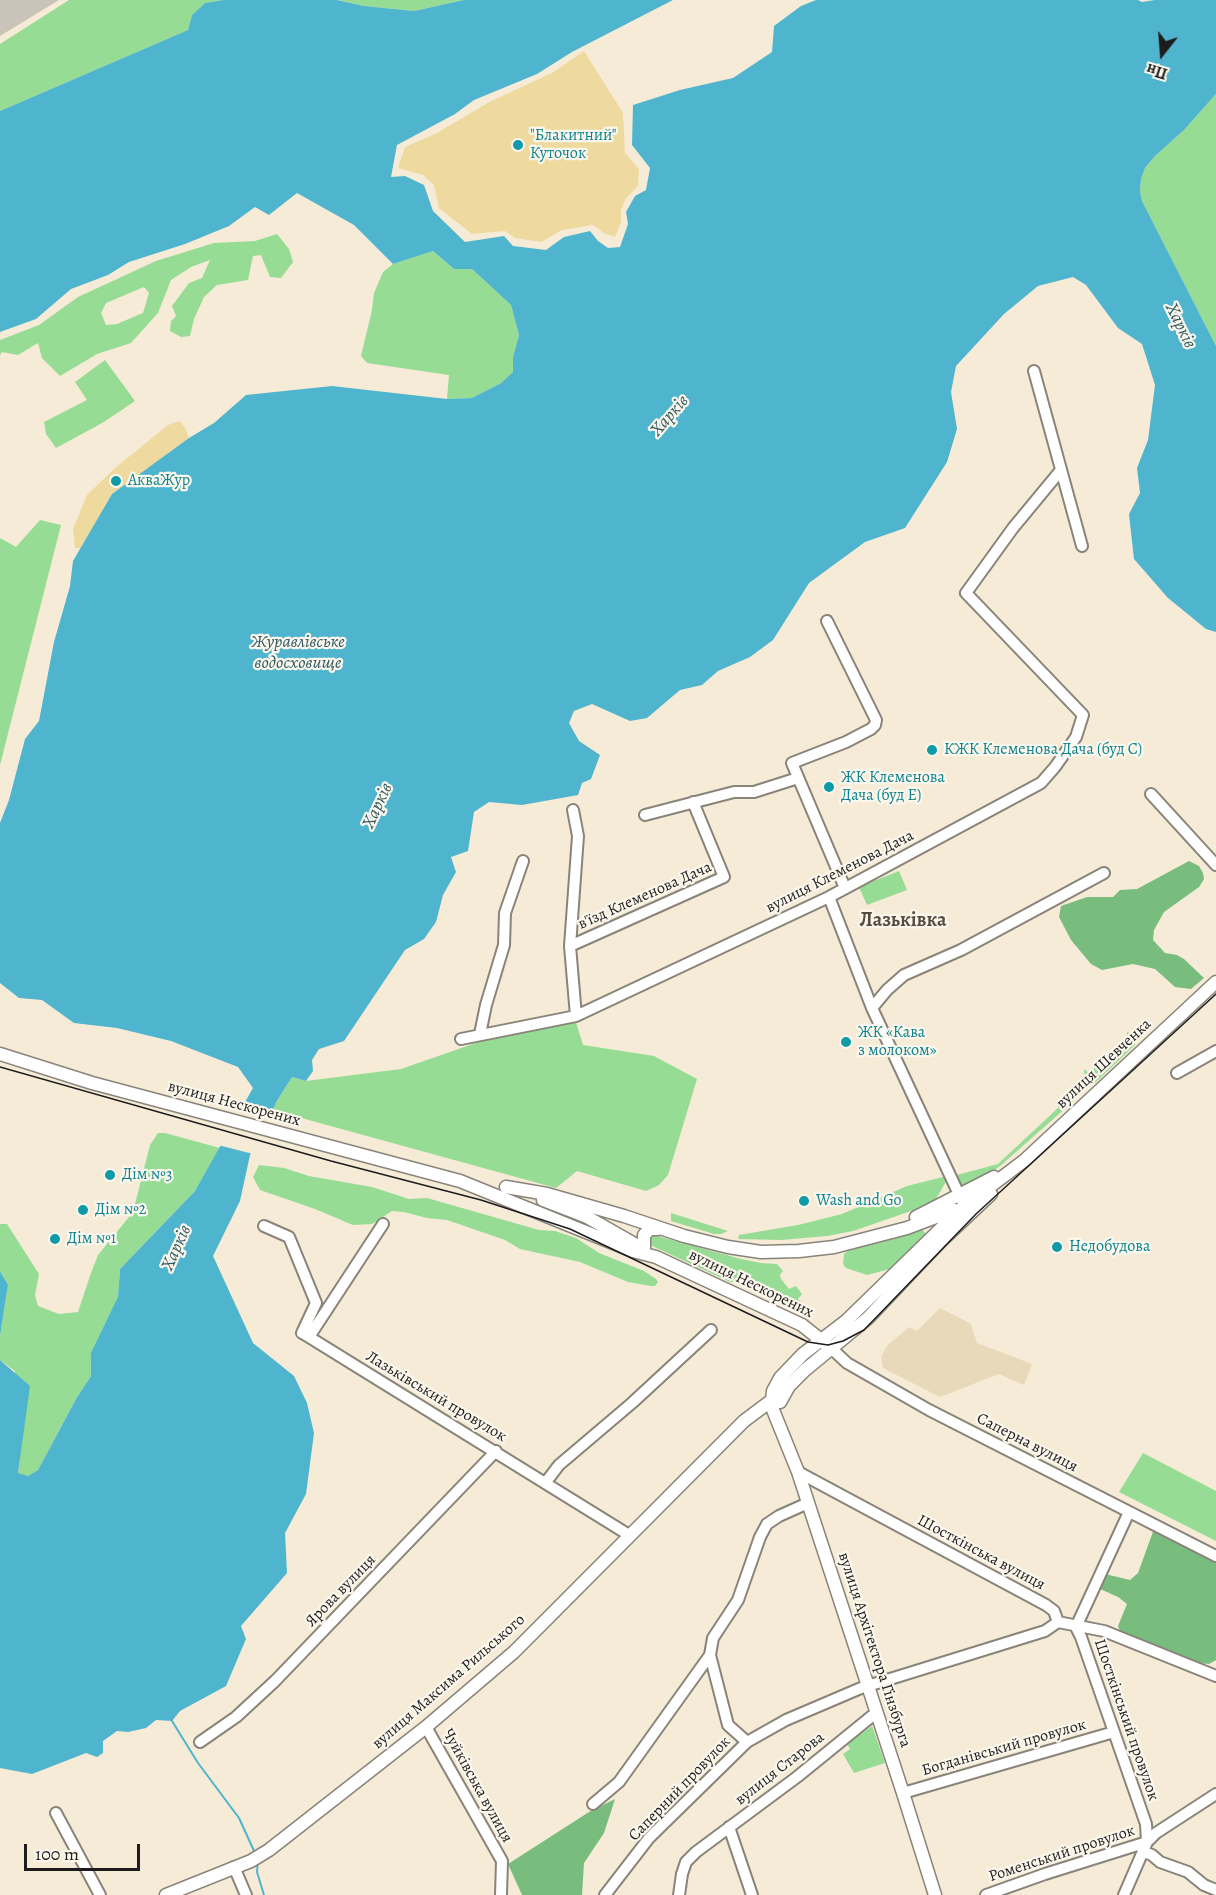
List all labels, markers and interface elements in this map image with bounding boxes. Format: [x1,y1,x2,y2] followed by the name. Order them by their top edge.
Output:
[1132,24,1192,84] north arrow
[1144,58,1170,85] text: Пн
[530,126,616,164] place label: "Блакитний" Куточок
[511,138,525,152] marker: "Блакитний" Куточок
[1160,300,1200,352] water label: Харків
[646,391,694,441] water label: Харків
[128,471,190,491] place label: АкваЖур
[109,474,123,488] marker: АкваЖур
[251,632,345,674] water label: Журавлівське водосховище
[944,740,1142,760] place label: КЖК Клеменова Дача (буд С)
[925,743,939,757] marker: КЖК Клеменова Дача (буд С)
[841,768,945,806] place label: ЖК Клеменова Дача (буд Е)
[358,780,398,832] water label: Харків
[822,780,836,794] marker: ЖК Клеменова Дача (буд Е)
[763,826,917,918] street label: вулиця Клеменова Дача
[575,858,715,934] street label: в'їзд Клеменова Дача
[860,909,946,933] district label: Лазьківка
[1052,1015,1156,1113] street label: вулиця Шевченка
[858,1023,937,1061] place label: ЖК «Кава з молоком»
[839,1035,853,1049] marker: ЖК «Кава з молоком»
[166,1077,302,1131] street label: вулиця Нескорених
[122,1165,173,1185] place label: Дім №3
[103,1168,117,1182] marker: Дім №3
[816,1191,902,1211] place label: Wash and Go
[797,1194,811,1208] marker: Wash and Go
[95,1200,146,1220] place label: Дім №2
[76,1203,90,1217] marker: Дім №2
[157,1222,197,1274] water label: Харків
[67,1229,116,1249] place label: Дім №1
[48,1232,62,1246] marker: Дім №1
[1069,1237,1150,1257] place label: Недобудова
[1050,1240,1064,1254] marker: Недобудова
[686,1246,816,1322] street label: вулиця Нескорених
[362,1347,510,1447] street label: Лазьківський провулок
[973,1409,1081,1477] street label: Саперна вулиця
[914,1511,1048,1595] street label: Шосткінська вулиця
[833,1550,915,1750] street label: вулиця Архітектора Гінзбурга
[302,1551,380,1631] street label: Ярова вулиця
[369,1610,529,1754] street label: вулиця Максима Рильського
[1089,1637,1163,1803] street label: Шосткінський провулок
[920,1715,1088,1781] street label: Богданівський провулок
[438,1726,516,1846] street label: Чуйківська вулиця
[732,1728,828,1810] street label: вулиця Старова
[625,1733,735,1845] street label: Саперний провулок
[987,1821,1137,1887] street label: Роменський провулок
[27,1832,142,1870] scale bar
[35,1842,79,1866] text: 100 m

